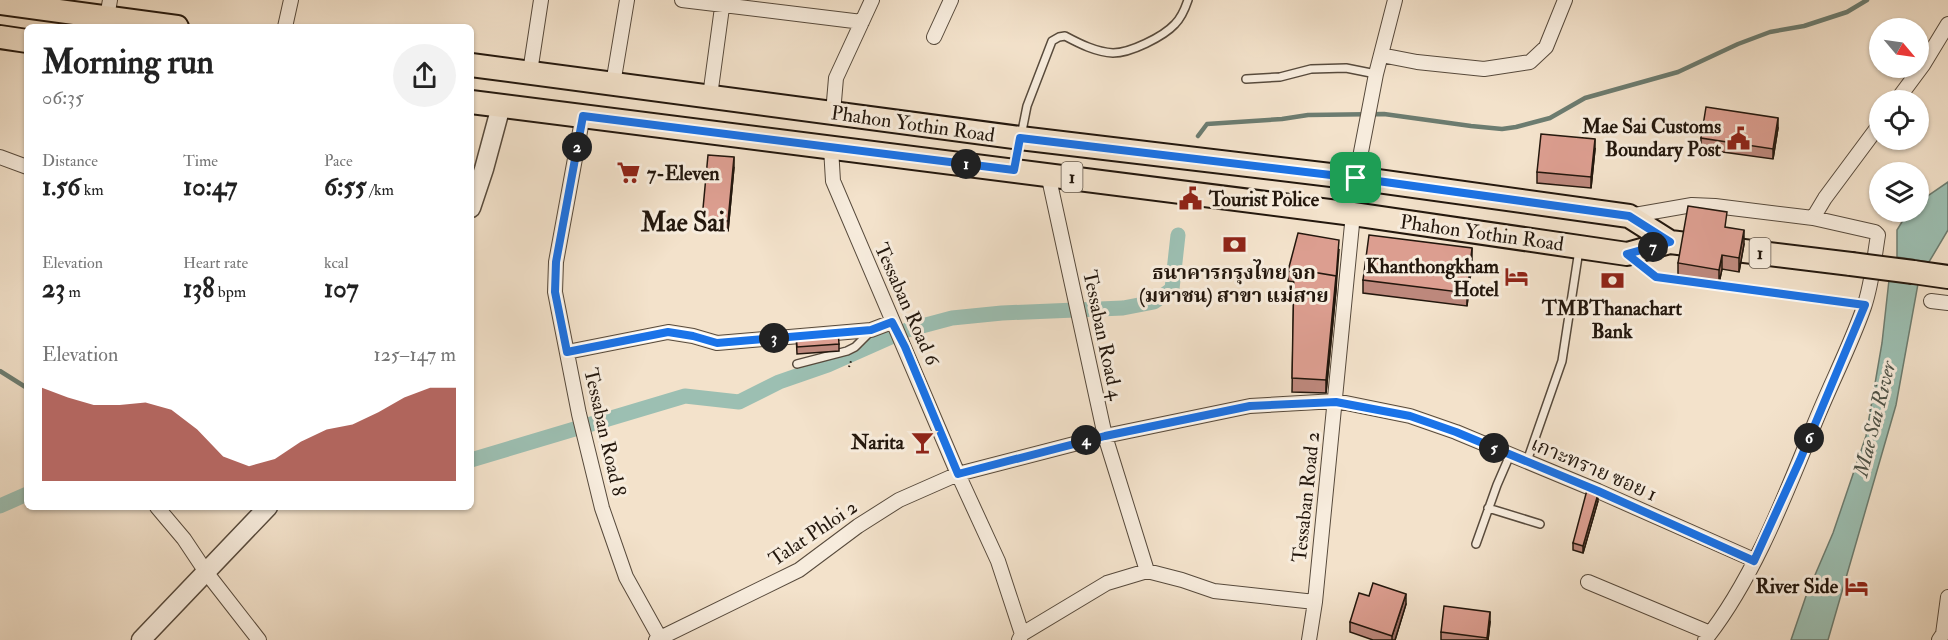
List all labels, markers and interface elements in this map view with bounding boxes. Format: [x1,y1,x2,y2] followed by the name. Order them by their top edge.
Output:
[1869,18,1929,78] north arrow
[1869,18,1929,222] map controls
[42,42,214,83] text: Morning run
[393,44,456,107] button: share
[42,85,84,110] text: 06:35
[1869,90,1929,150] button: locate
[830,100,997,148] street label: Phahon Yothin Road
[1581,114,1722,163] place label: Mae Sai Customs Boundary Post
[1726,125,1752,151] public building icon: Mae Sai Customs Boundary Post
[562,132,592,162] pin: 2
[573,137,581,157] text: 2
[951,149,981,179] pin: 1
[42,151,98,171] text: Distance
[183,151,218,171] text: Time
[324,151,353,171] text: Pace
[1330,152,1381,203] pin
[963,154,969,174] text: 1
[616,160,642,186] supermarket icon: 7-Eleven
[647,161,720,186] place label: 7-Eleven
[1339,161,1372,194] icon: arrive
[1062,162,1082,192] road number: 1
[1869,162,1929,222] button: layers
[42,171,80,203] text: 1.56
[183,171,237,203] text: 10:47
[324,171,366,203] text: 6:55
[80,180,104,200] text: km
[366,180,394,200] text: /km
[1178,186,1204,212] public building icon: Tourist Police
[1208,187,1320,212] place label: Tourist Police
[640,207,725,239] district label: Mae Sai
[1399,209,1566,257] street label: Phahon Yothin Road
[1221,231,1247,257] bank icon: ธนาคารกรุงไทย จก (มหาชน) สาขา แม่สาย
[1638,232,1668,262] pin: 7
[1649,237,1657,257] text: 7
[1750,238,1770,268] road number: 1
[869,239,945,370] street label: Tessaban Road 6
[42,253,103,273] text: Elevation
[183,253,248,273] text: Heart rate
[324,253,349,273] text: kcal
[1366,254,1500,302] place label: Khanthongkham Hotel
[1139,259,1329,308] place label: ธนาคารกรุงไทย จก (มหาชน) สาขา แม่สาย
[1504,264,1530,290] hotel icon: Khanthongkham Hotel
[1077,268,1129,403] street label: Tessaban Road 4
[1599,268,1625,294] bank icon: TMBThanachart Bank
[42,273,65,305] text: 23
[183,273,214,305] text: 138
[324,273,358,305] text: 107
[65,282,81,302] text: m
[214,282,246,302] text: bpm
[1541,296,1683,344] place label: TMBThanachart Bank
[759,323,789,353] pin: 3
[771,328,777,348] text: 3
[42,342,118,367] text: Elevation
[374,342,456,367] text: 125–147 m
[1847,357,1903,481] water label: Mae Sai River
[578,366,632,498] street label: Tessaban Road 8
[1794,423,1824,453] pin: 6
[1071,425,1101,455] pin: 4
[1805,428,1813,448] text: 6
[909,429,935,455] bar icon: Narita
[850,430,905,455] place label: Narita
[1082,430,1090,450] text: 4
[1287,430,1325,564] street label: Tessaban Road 2
[1527,431,1661,507] street label: เกาะทราย ซอย 1
[1479,433,1509,463] pin: 5
[1490,438,1498,458] text: 5
[764,494,862,572] street label: Talat Phloi 2
[1843,573,1869,599] hotel icon: River Side
[1756,574,1839,599] place label: River Side

